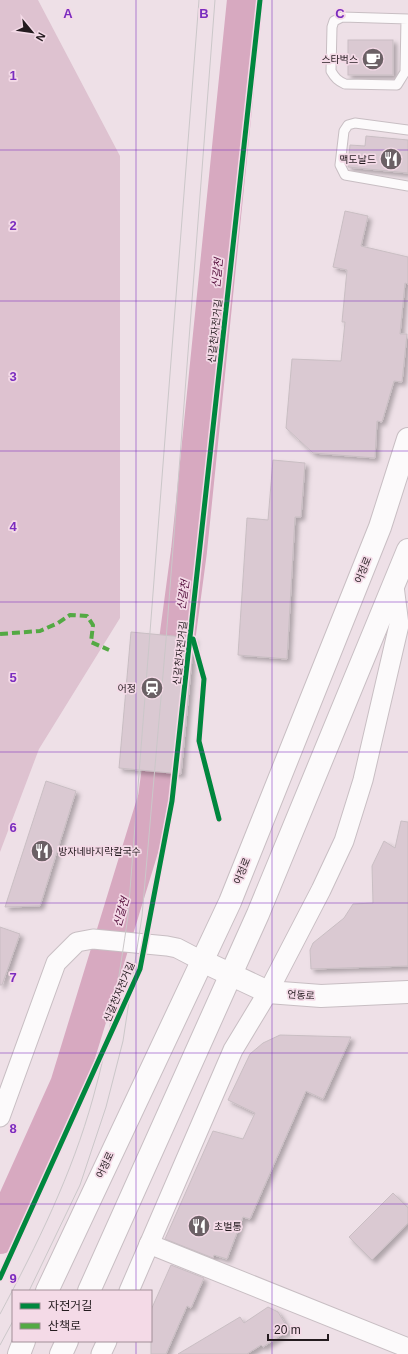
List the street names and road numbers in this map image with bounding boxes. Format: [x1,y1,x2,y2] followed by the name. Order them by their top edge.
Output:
[206,298,224,364] street label: 신갈천자전거길
[353,555,373,585] street label: 어정로
[171,620,189,686] street label: 신갈천자전거길
[232,856,252,886] street label: 어정로
[101,960,137,1024] street label: 신갈천자전거길
[287,989,315,1001] street label: 언동로
[94,1150,116,1180] street label: 어정로

